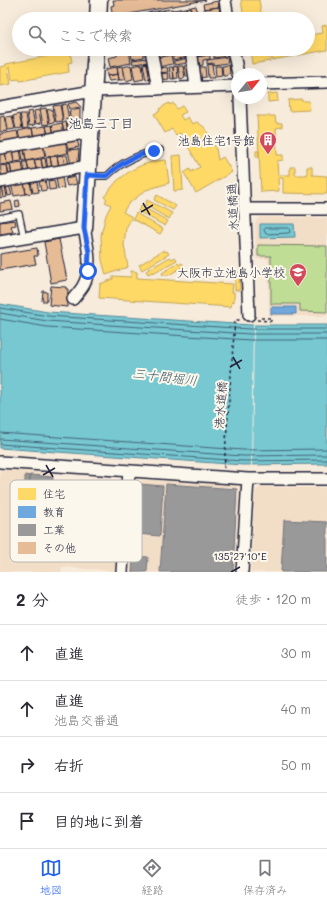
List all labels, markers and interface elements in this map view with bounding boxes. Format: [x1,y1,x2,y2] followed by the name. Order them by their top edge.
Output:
[12,12,315,56] search box
[26,23,48,45] icon: search
[58,25,133,45] text: ここで検索
[231,68,267,104] north arrow
[68,114,134,131] district label: 池島三丁目
[258,130,278,155] building icon: 池島住宅1号館
[178,132,255,148] place label: 池島住宅1号館
[145,142,163,160] route end
[223,183,241,231] street label: 水道橋通
[79,262,97,280] route start
[288,262,308,287] school or university icon: 大阪市立池島小学校
[177,264,285,280] place label: 大阪市立池島小学校
[132,364,198,388] water label: 三十間堀川
[210,380,230,430] street label: 港水道橋
[10,480,142,562] legend
[43,486,65,501] text: 住宅
[43,504,65,519] text: 教育
[43,522,65,537] text: 工業
[43,540,76,555] text: その他
[213,549,267,563] text: 135°27'10"E
[16,588,49,610] text: 2 分
[235,590,311,607] text: 徒歩 · 120 m
[16,642,38,664] icon: ahead
[54,643,84,663] text: 直進
[281,644,311,661] text: 30 m
[54,690,84,710] text: 直進
[16,698,38,720] icon: ahead
[281,700,311,717] text: 40 m
[54,711,119,728] text: 池島交番通
[16,754,38,776] icon: right
[54,755,84,775] text: 右折
[281,756,311,773] text: 50 m
[16,810,38,832] icon: arrive
[54,811,144,831] text: 目的地に到着
[40,857,62,897] tab: 地図
[141,857,163,897] tab: 経路
[243,857,287,897] tab: 保存済み

